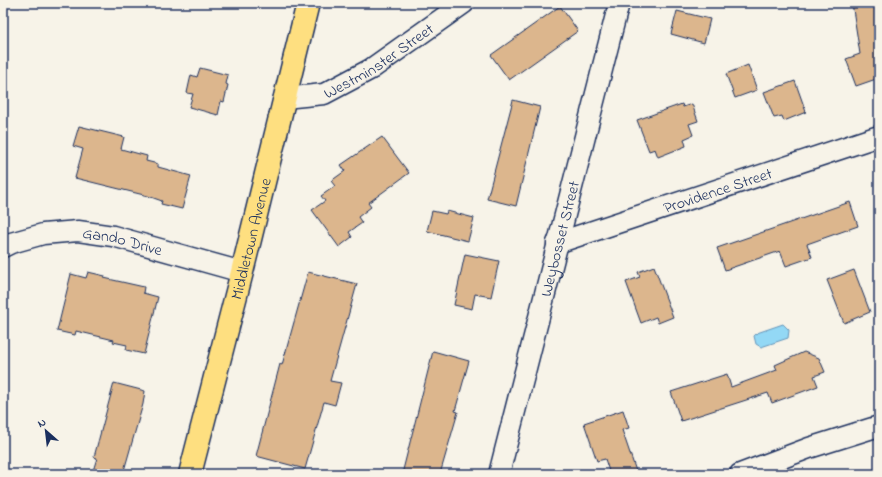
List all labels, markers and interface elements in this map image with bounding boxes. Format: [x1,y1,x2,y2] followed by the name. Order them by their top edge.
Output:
[320,18,440,106] street label: Westminster Street
[660,162,776,221] street label: Providence Street
[225,175,279,302] street label: Middletown Avenue
[535,178,587,299] street label: Weybosset Street
[81,222,166,263] street label: Gando Drive
[26,411,66,451] north arrow
[35,414,49,432] text: N

